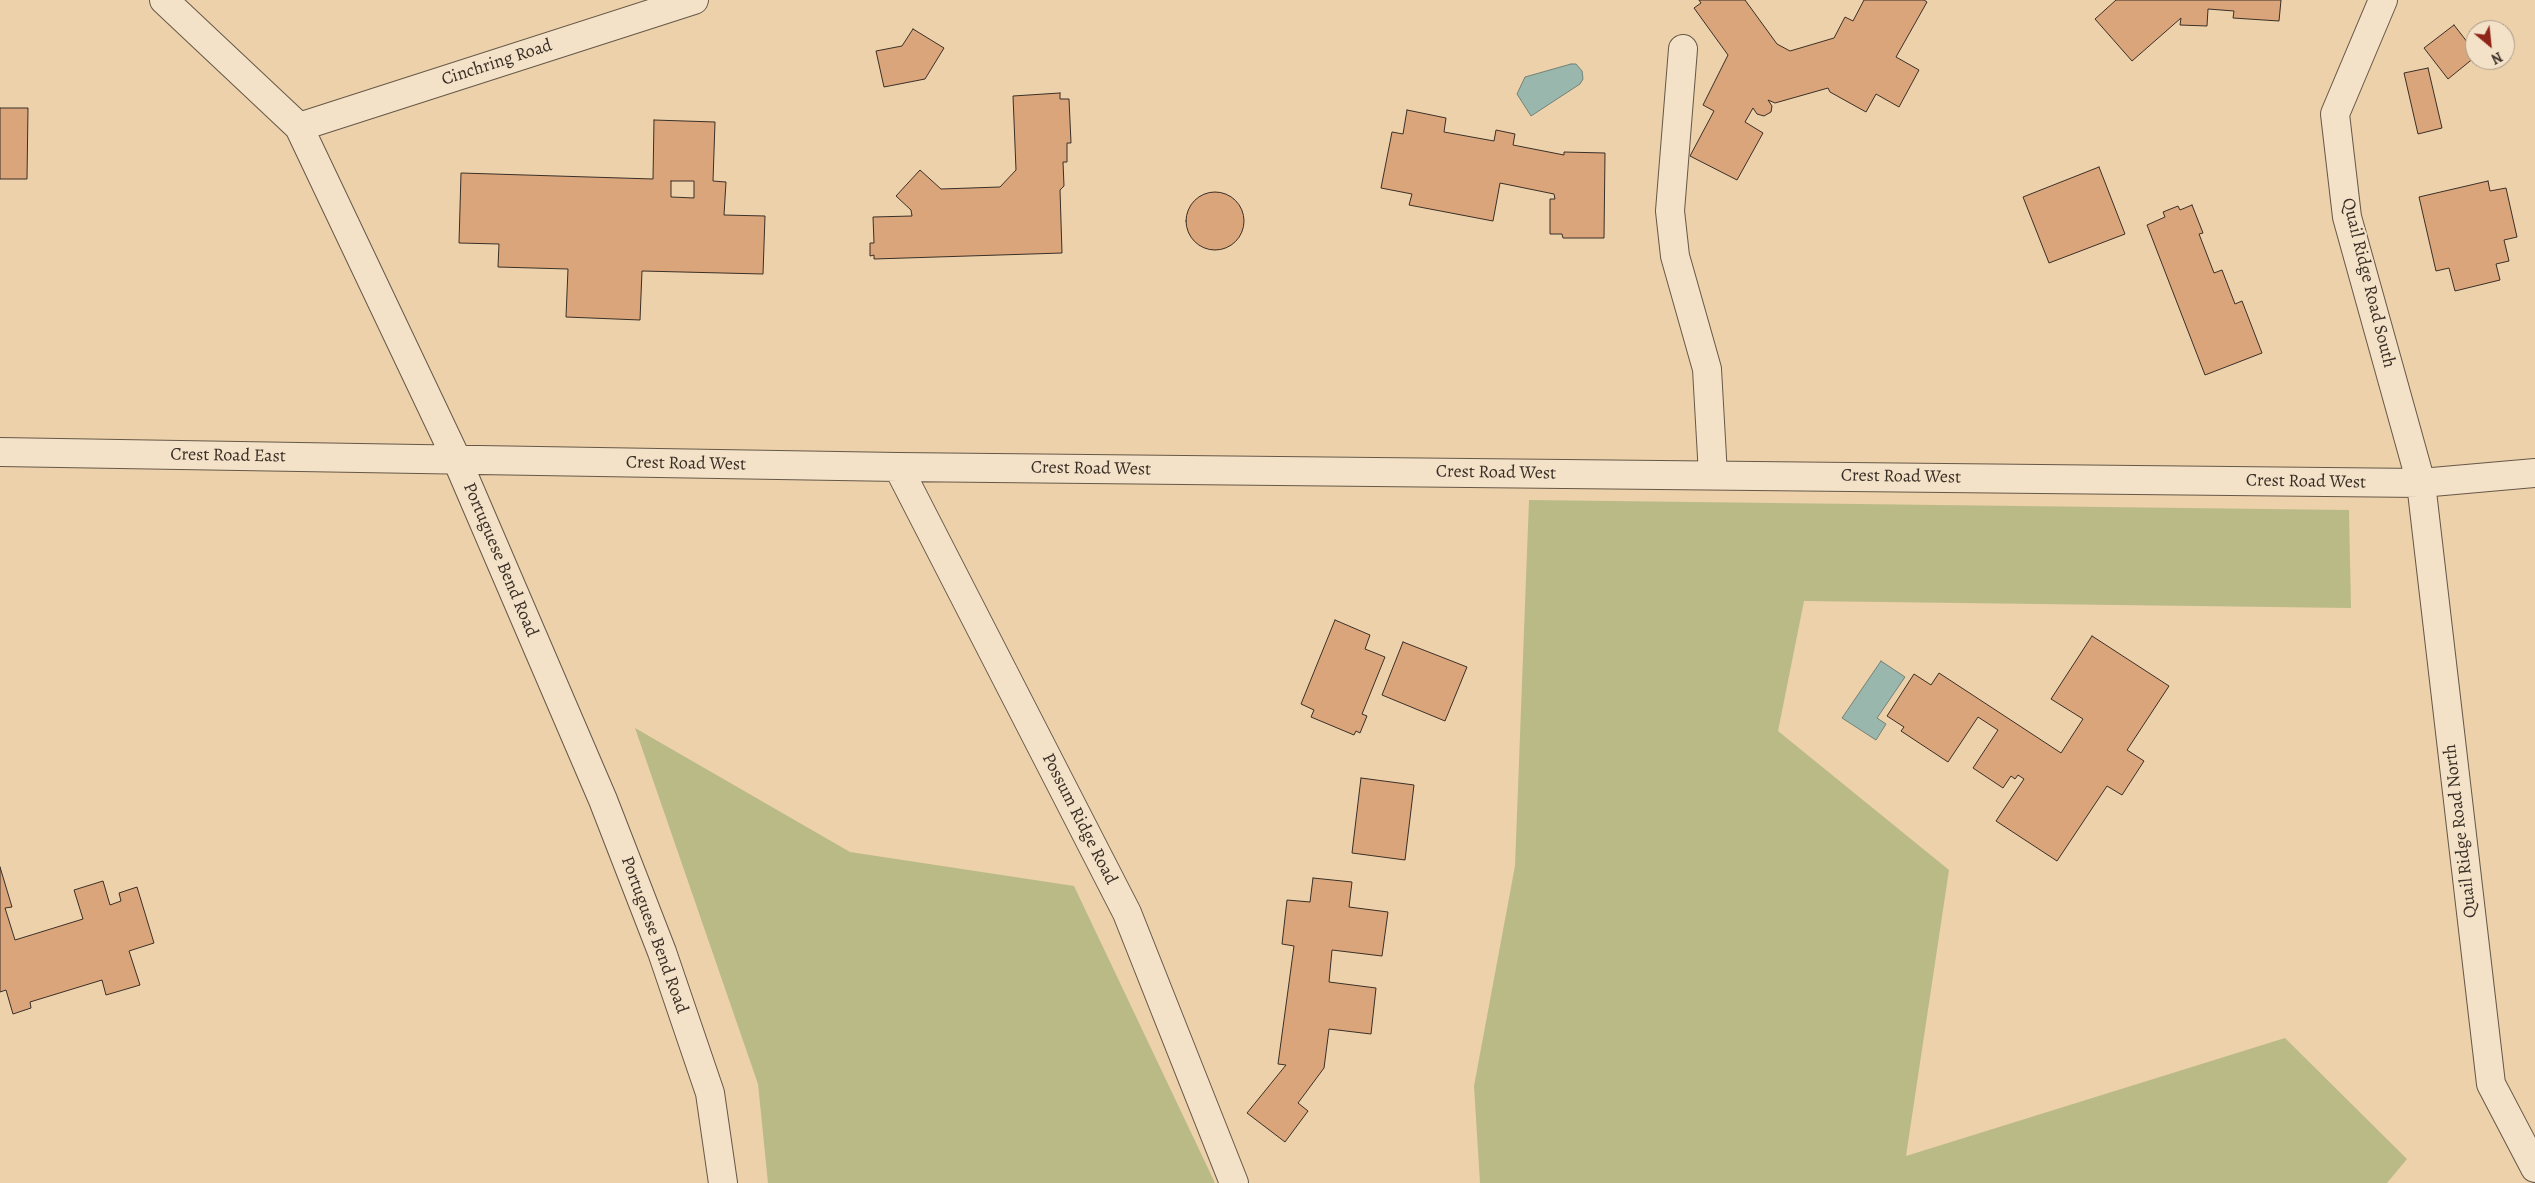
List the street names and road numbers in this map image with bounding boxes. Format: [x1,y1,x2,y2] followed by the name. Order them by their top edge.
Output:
[439,35,555,91] street label: Cinchring Road
[2336,196,2400,370] street label: Quail Ridge Road South
[170,444,286,468] street label: Crest Road East
[626,452,746,476] street label: Crest Road West
[1031,457,1151,481] street label: Crest Road West
[1436,461,1556,485] street label: Crest Road West
[1841,465,1961,489] street label: Crest Road West
[2246,470,2366,494] street label: Crest Road West
[458,480,542,640] street label: Portuguese Bend Road
[2440,743,2482,919] street label: Quail Ridge Road North
[1037,750,1121,888] street label: Possum Ridge Road
[616,854,692,1016] street label: Portuguese Bend Road

